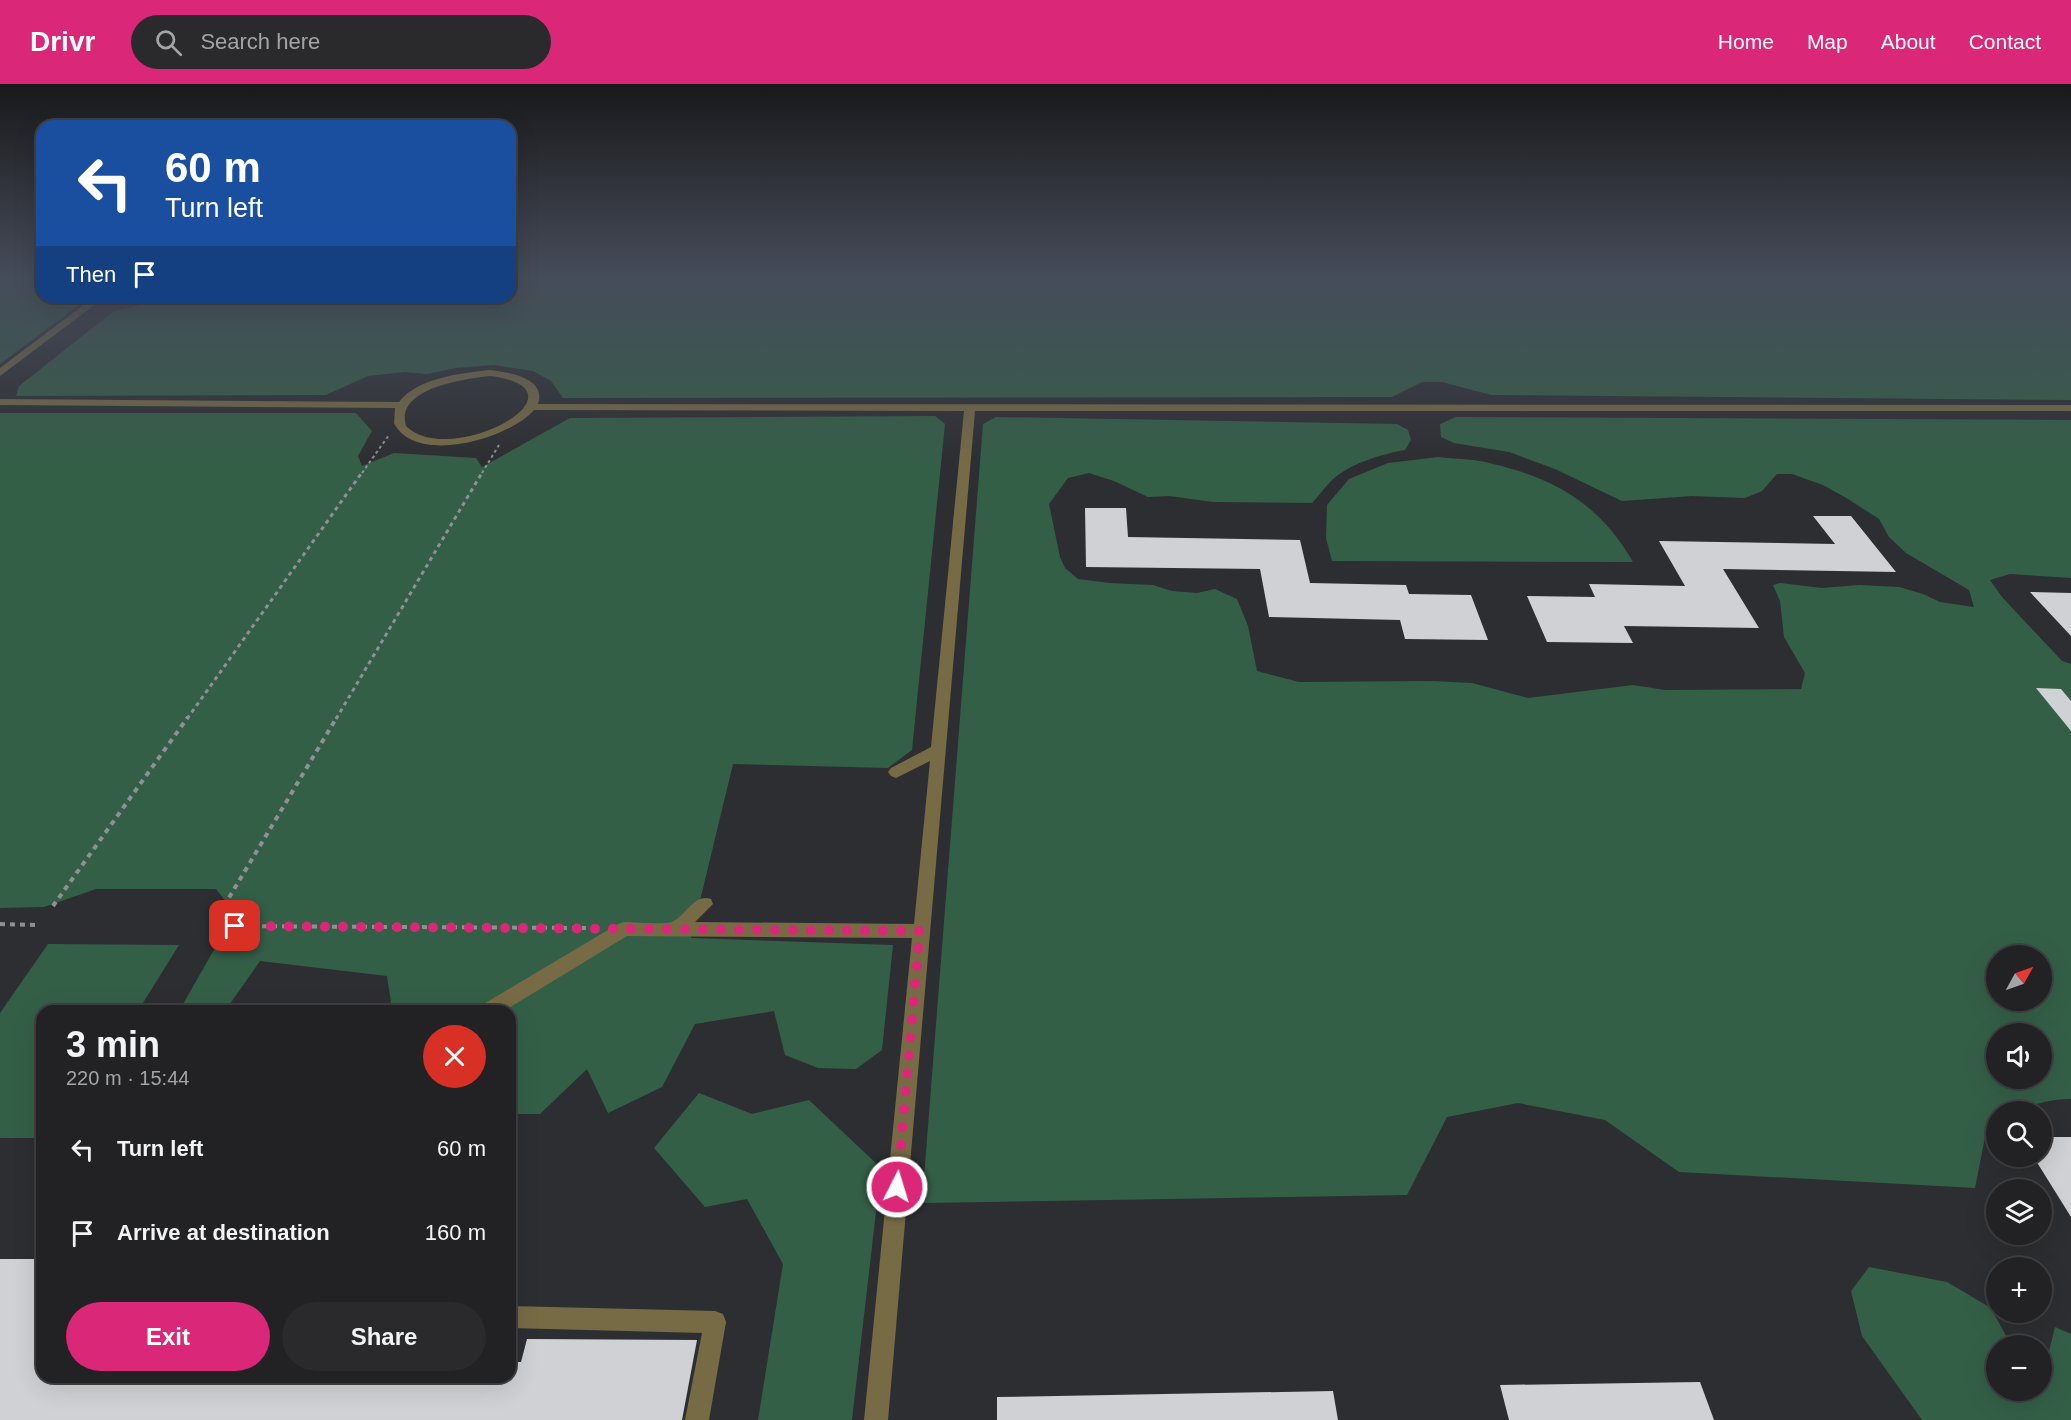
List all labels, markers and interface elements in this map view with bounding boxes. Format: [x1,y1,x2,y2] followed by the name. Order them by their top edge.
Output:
[131,15,551,69] search box
[30,26,95,57] text: Drivr
[152,26,185,59] icon: search
[200,29,320,54] text: Search here
[1718,30,1774,53] text: Home
[1807,30,1848,53] text: Map
[1881,30,1936,53] text: About
[1969,30,2041,53] text: Contact
[66,144,144,222] icon: left
[165,144,261,191] text: 60 m
[165,193,263,223] text: Turn left
[128,258,161,291] icon: arrive
[66,262,116,287] text: Then
[209,900,260,951] pin
[218,909,251,942] icon: arrive
[1986,945,2052,1011] north arrow
[1986,945,2052,1401] map controls
[1986,1023,2052,1089] button: sound
[66,1024,160,1065] text: 3 min
[423,1025,486,1088] button: close
[66,1067,189,1089] text: 220 m · 15:44
[1986,1101,2052,1167] button: search
[66,1133,99,1166] icon: left
[117,1136,203,1161] text: Turn left
[437,1136,486,1161] text: 60 m
[865,1155,929,1219] position arrow
[1986,1179,2052,1245] button: layers
[66,1217,99,1250] icon: arrive
[117,1220,330,1245] text: Arrive at destination
[425,1220,486,1245] text: 160 m
[1986,1257,2052,1323] button: +
[66,1302,270,1371] button: Exit
[282,1302,486,1371] button: Share
[1986,1335,2052,1401] button: −

